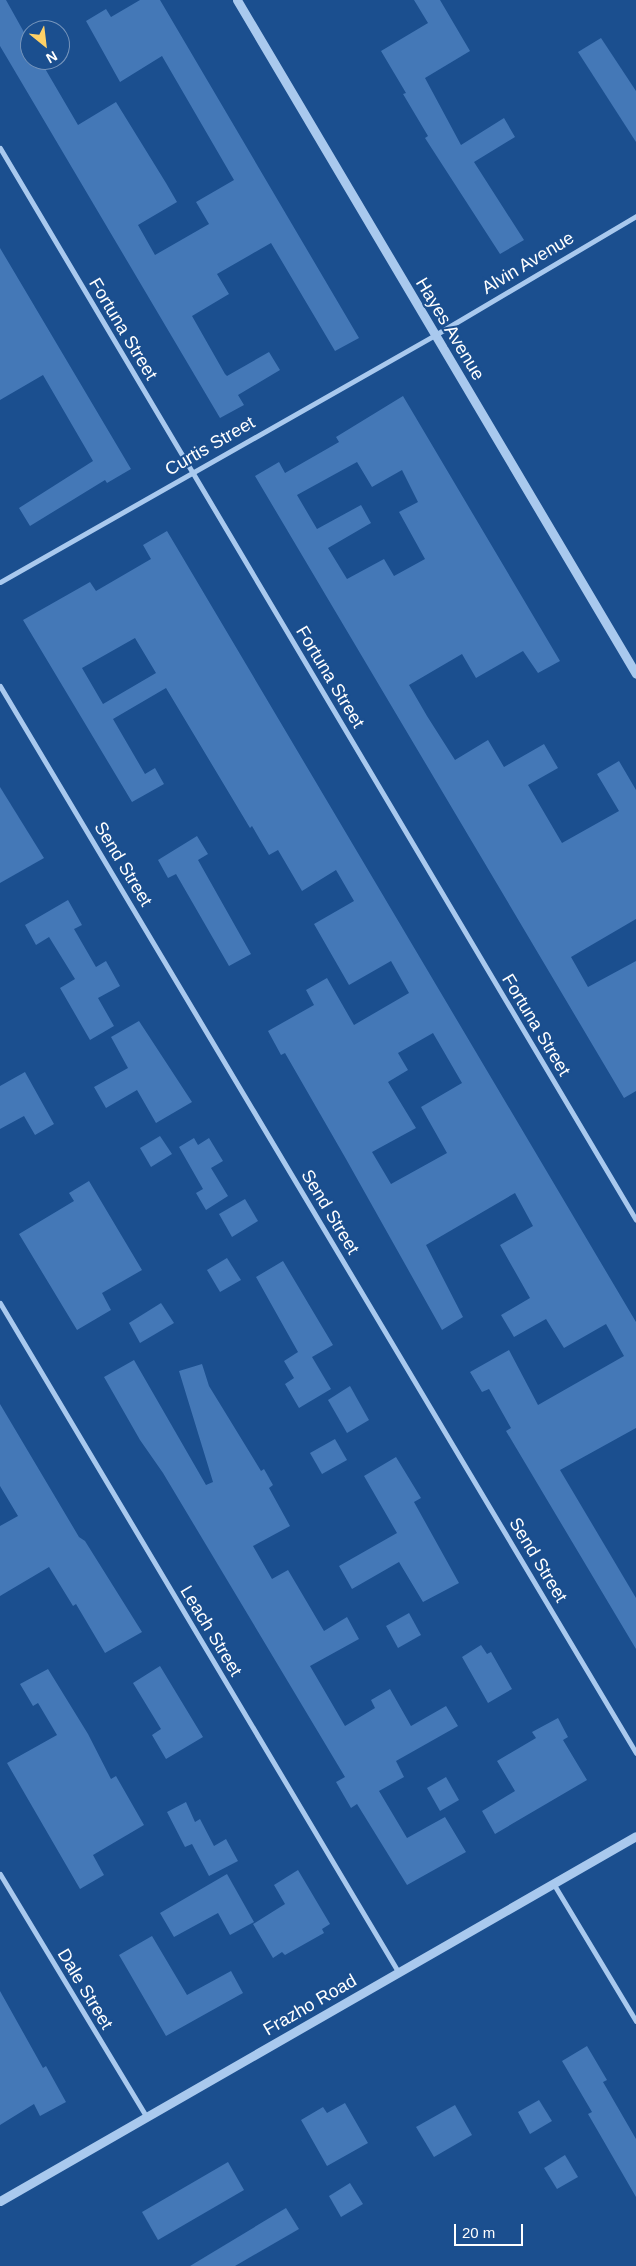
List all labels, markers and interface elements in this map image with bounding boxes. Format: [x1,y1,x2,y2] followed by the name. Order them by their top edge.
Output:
[20,20,70,70] north arrow
[43,48,60,67] text: N
[478,227,578,299] street label: Alvin Avenue
[411,273,489,385] street label: Hayes Avenue
[84,274,162,384] street label: Fortuna Street
[161,412,259,480] street label: Curtis Street
[291,622,369,732] street label: Fortuna Street
[89,818,157,910] street label: Send Street
[497,970,575,1080] street label: Fortuna Street
[296,1166,364,1258] street label: Send Street
[504,1514,572,1606] street label: Send Street
[175,1582,247,1680] street label: Leach Street
[53,1945,117,2033] street label: Dale Street
[260,1970,360,2040] street label: Frazho Road
[456,2214,525,2246] scale bar
[462,2224,495,2241] text: 20 m

